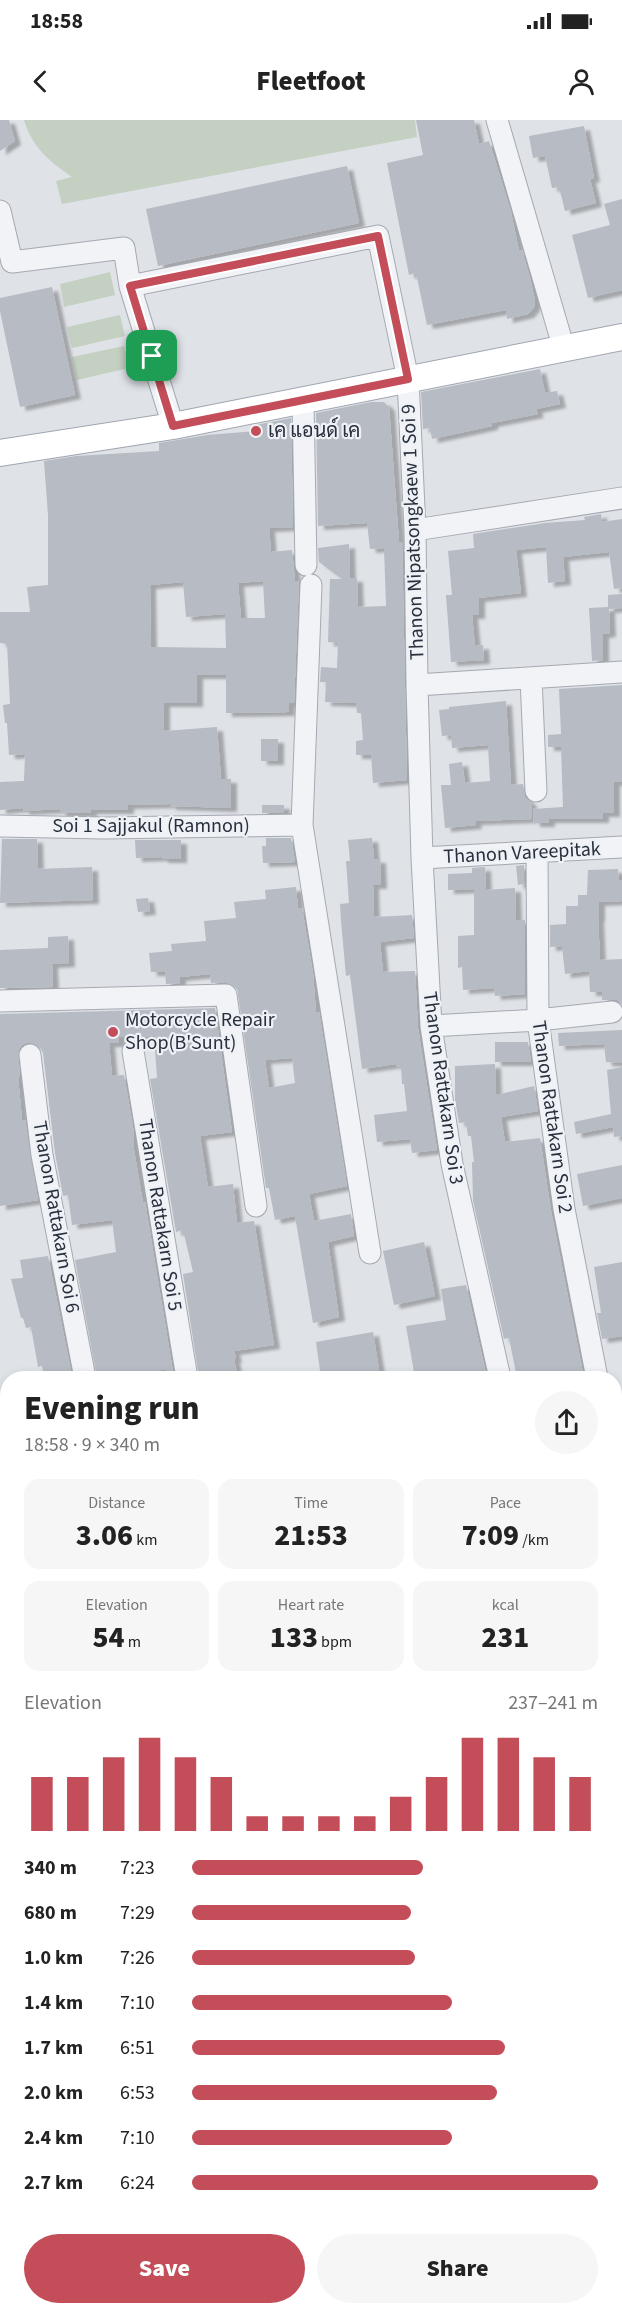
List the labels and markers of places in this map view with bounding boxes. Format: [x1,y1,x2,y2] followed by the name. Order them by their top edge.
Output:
[126,330,177,381] pin
[268,416,360,445] place label: เค แอนด์ เค
[249,424,263,438] marker: เค แอนด์ เค
[125,1006,275,1057] place label: Motorcycle Repair Shop(B'Sunt)
[106,1025,120,1039] marker: Motorcycle Repair Shop(B'Sunt)

